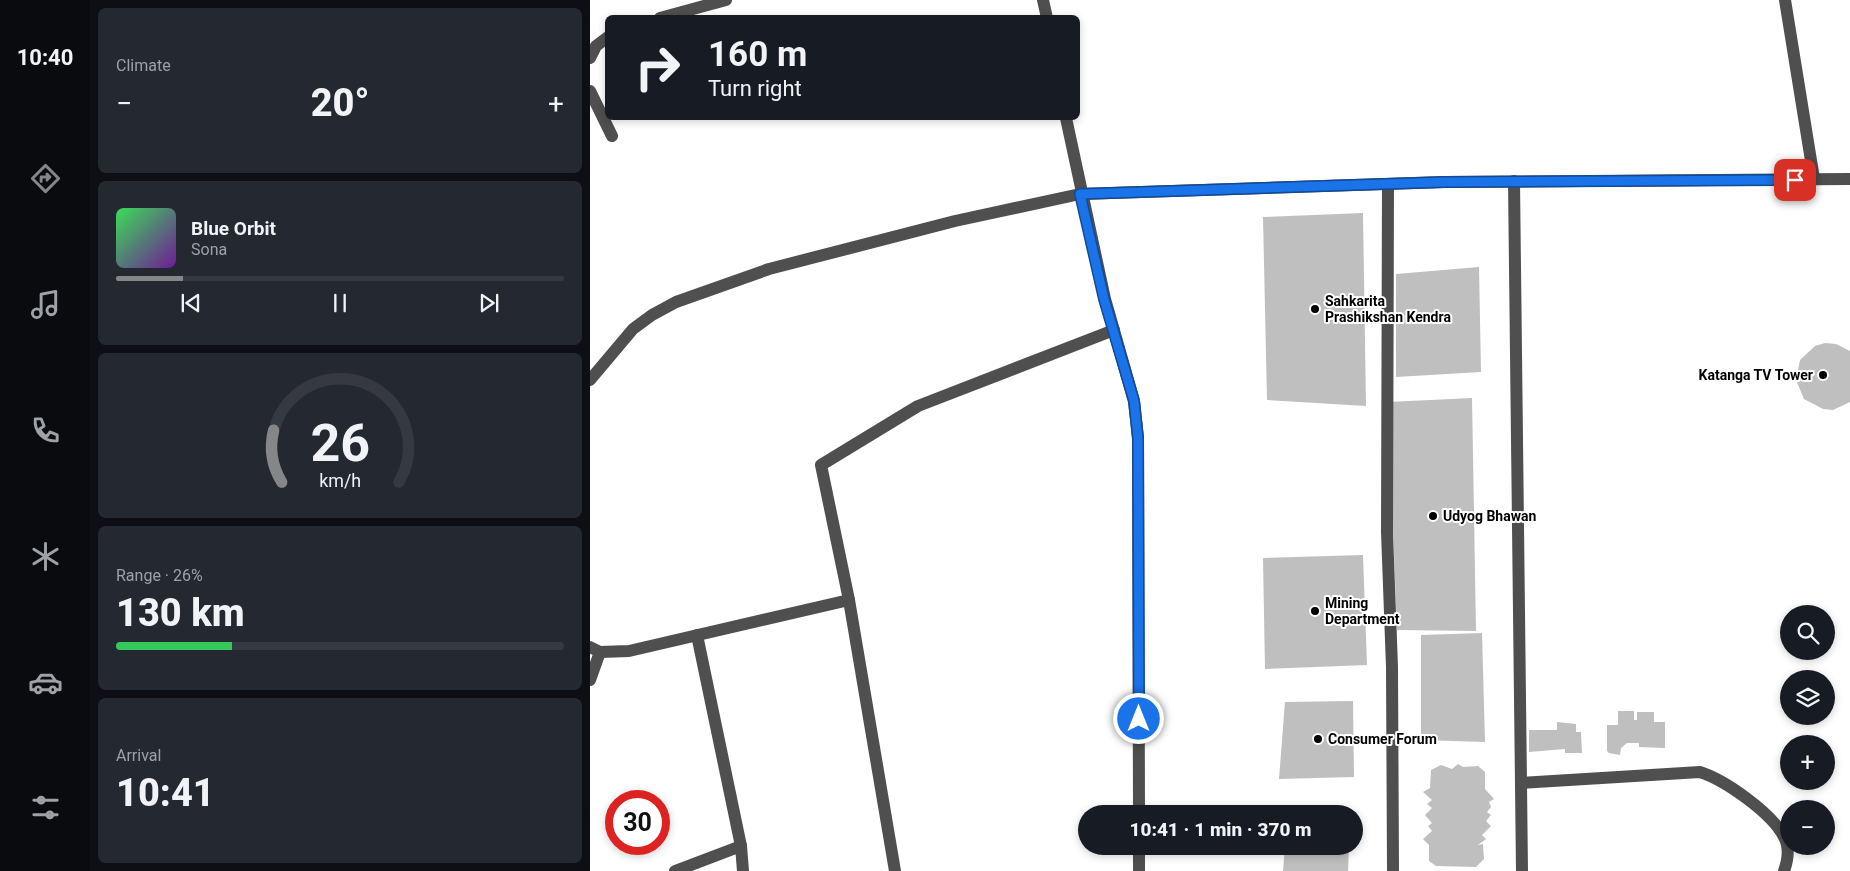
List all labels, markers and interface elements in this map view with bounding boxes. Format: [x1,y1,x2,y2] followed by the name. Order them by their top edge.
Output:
[708,34,807,75] text: 160 m
[625,35,690,100] icon: right
[17,45,73,70] text: 10:40
[116,56,171,75] text: Climate
[708,76,802,101] text: Turn right
[311,81,369,125] text: 20°
[116,87,132,120] text: −
[548,87,564,120] text: +
[1774,159,1816,201] pin
[28,161,63,196] icon: directions
[1781,166,1809,194] icon: arrive
[191,217,276,240] text: Blue Orbit
[191,240,227,259] text: Sona
[28,287,63,322] icon: music
[177,289,205,317] icon: previous
[326,289,354,317] icon: pause
[475,289,503,317] icon: next
[1325,293,1451,325] place label: Sahkarita Prashikshan Kendra
[1309,303,1321,315] marker: Sahkarita Prashikshan Kendra
[1699,367,1813,383] place label: Katanga TV Tower
[1817,369,1829,381] marker: Katanga TV Tower
[28,413,63,448] icon: phone
[310,413,370,474] text: 26
[319,470,361,491] text: km/h
[1443,508,1536,524] place label: Udyog Bhawan
[1427,510,1439,522] marker: Udyog Bhawan
[28,539,63,574] icon: climate
[116,566,203,585] text: Range · 26%
[116,591,245,635] text: 130 km
[1325,595,1400,627] place label: Mining Department
[1309,605,1321,617] marker: Mining Department
[1780,605,1835,855] map controls
[1780,605,1835,660] button: search
[28,665,63,700] icon: car
[1780,670,1835,725] button: layers
[1112,692,1164,744] position arrow
[1328,731,1437,747] place label: Consumer Forum
[1312,733,1324,745] marker: Consumer Forum
[1780,735,1835,790] button: +
[116,746,161,765] text: Arrival
[116,771,215,815] text: 10:41
[28,790,63,825] icon: filters
[605,790,670,855] speed limit sign: 30
[1780,800,1835,855] button: −
[1129,818,1312,841] text: 10:41 · 1 min · 370 m

